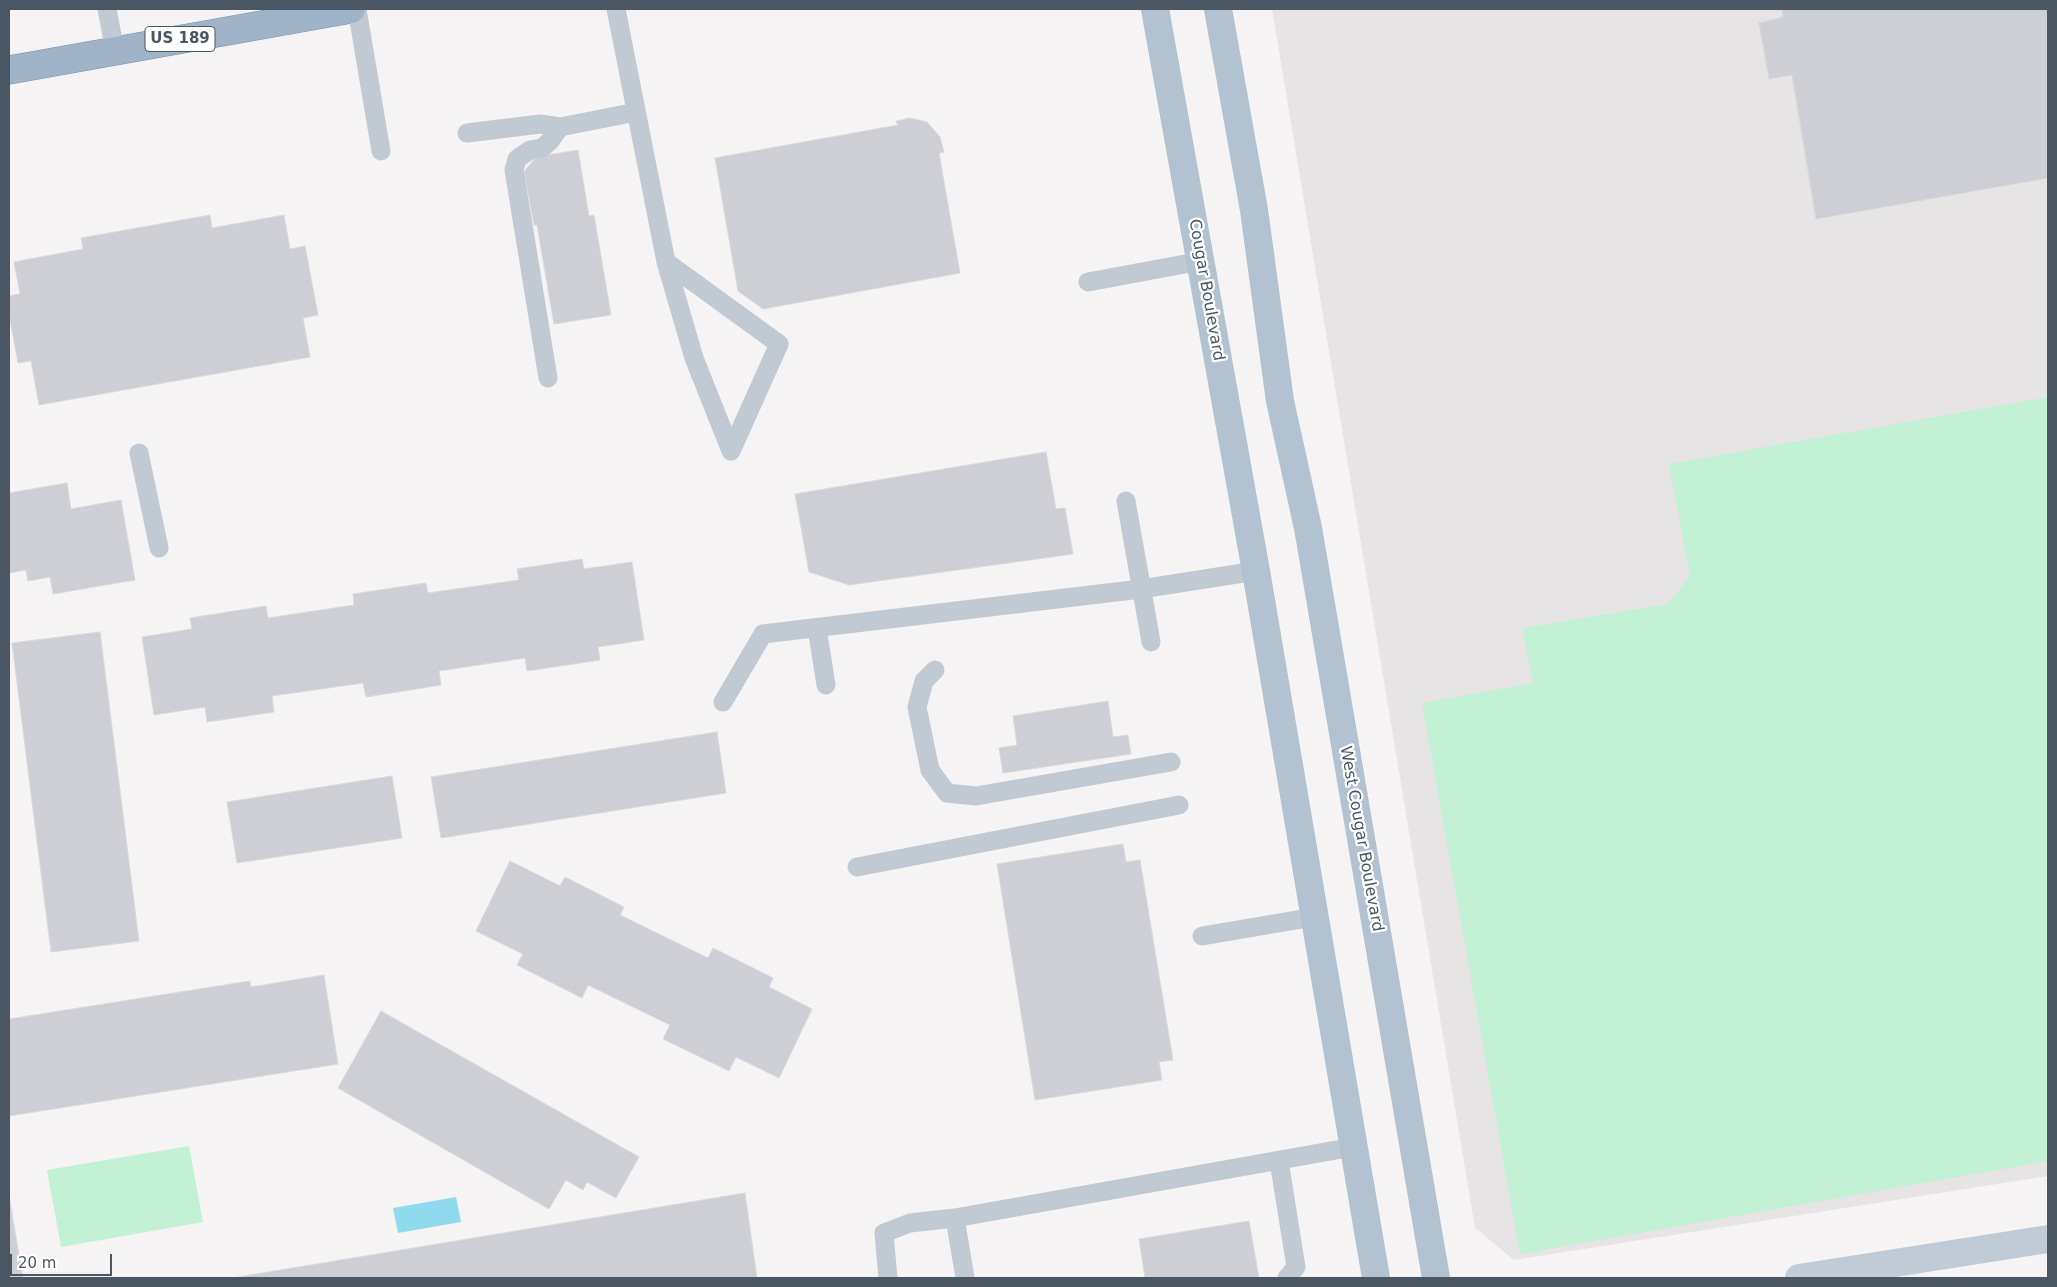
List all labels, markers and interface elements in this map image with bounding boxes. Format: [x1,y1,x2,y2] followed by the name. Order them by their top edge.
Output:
[145,26,215,52] road number: US 189
[1184,218,1228,362] street label: Cougar Boulevard
[1335,745,1387,933] street label: West Cougar Boulevard
[12,1244,115,1276] scale bar
[18,1254,56,1272] text: 20 m

